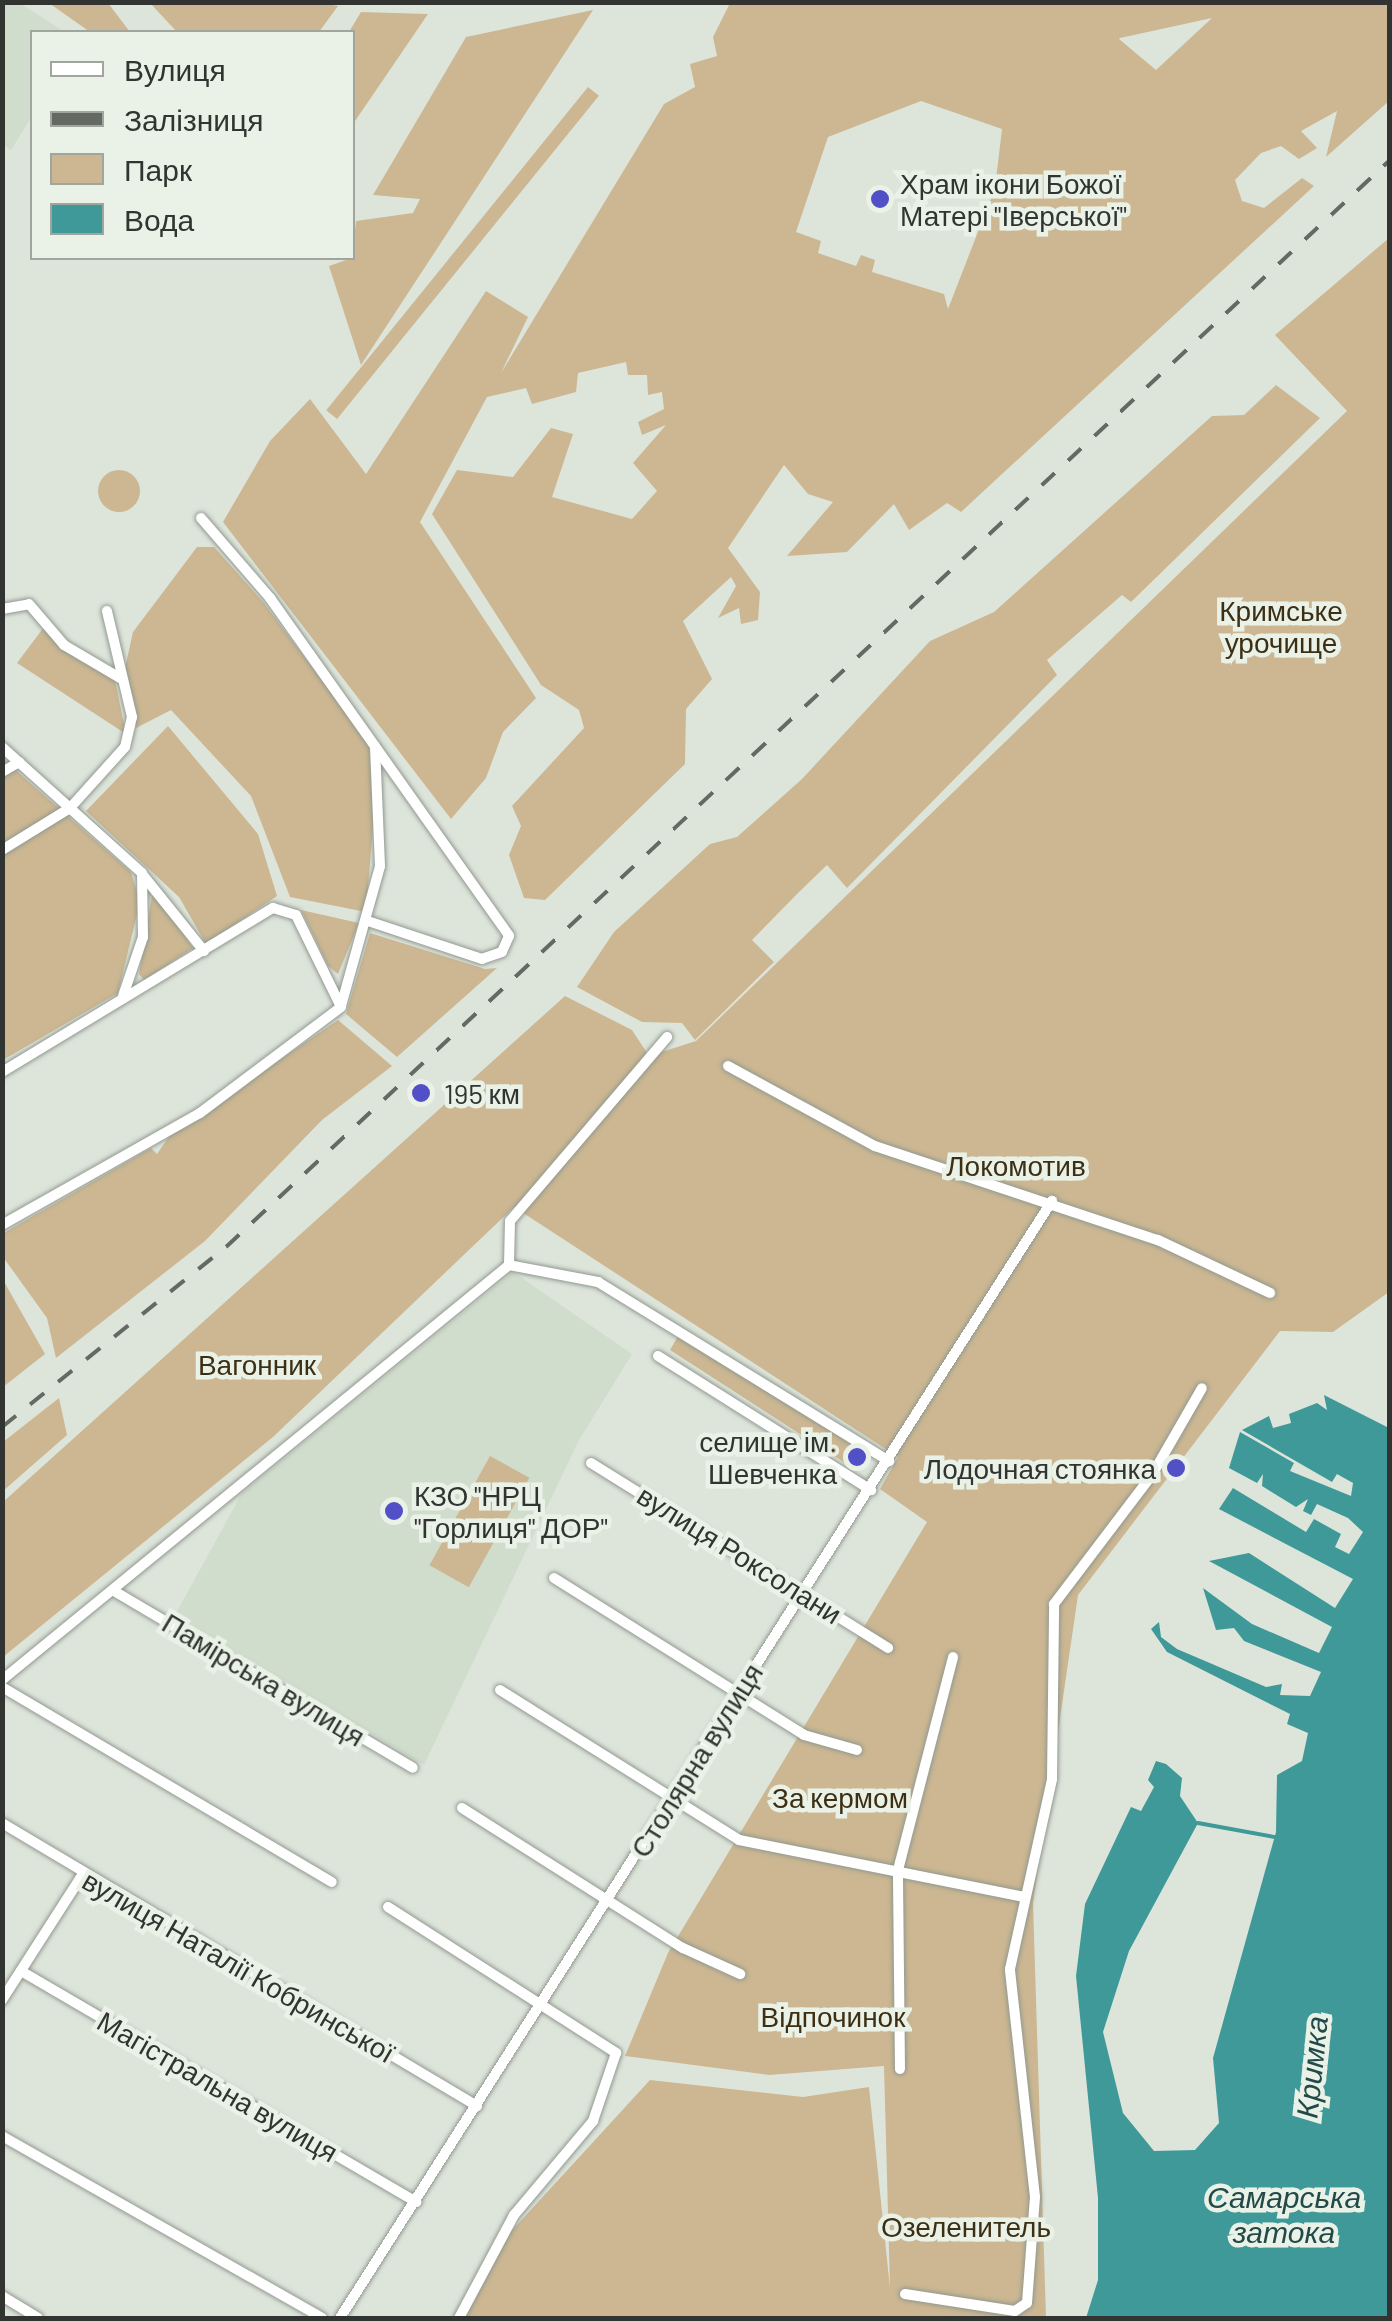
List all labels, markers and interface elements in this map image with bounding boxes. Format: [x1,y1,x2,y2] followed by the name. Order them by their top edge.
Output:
[30,30,355,260] legend
[124,51,226,87] text: Вулиця
[124,101,263,137] text: Залізниця
[124,151,192,187] text: Парк
[900,166,1127,232] place label: Храм ікони Божої Матері "Іверської"
[869,188,891,210] marker: Храм ікони Божої Матері "Іверської"
[124,201,194,237] text: Вода
[1219,593,1343,659] park label: Кримське урочище
[444,1076,520,1110] place label: 195 км
[408,1080,434,1106] marker: 195 км
[946,1148,1086,1182] park label: Локомотив
[198,1347,316,1381] park label: Вагонник
[699,1424,837,1490] place label: селище ім. Шевченка
[846,1446,868,1468] marker: селище ім. Шевченка
[924,1451,1156,1485] place label: Лодочная стоянка
[1165,1457,1187,1479] marker: Лодочная стоянка
[414,1478,608,1544] place label: КЗО "НРЦ "Горлиця" ДОР"
[632,1478,848,1630] street label: вулиця Роксолани
[383,1500,405,1522] marker: КЗО "НРЦ "Горлиця" ДОР"
[157,1605,371,1753] street label: Памірська вулиця
[623,1657,769,1863] street label: Столярна вулиця
[772,1780,908,1814] park label: За кермом
[77,1863,401,2069] street label: вулиця Наталії Кобринської
[761,1999,905,2033] park label: Відпочинок
[92,2003,344,2169] street label: Магістральна вулиця
[1288,2014,1334,2120] water label: Кримка
[1207,2178,1361,2248] water label: Самарська затока
[881,2209,1051,2243] park label: Озеленитель

